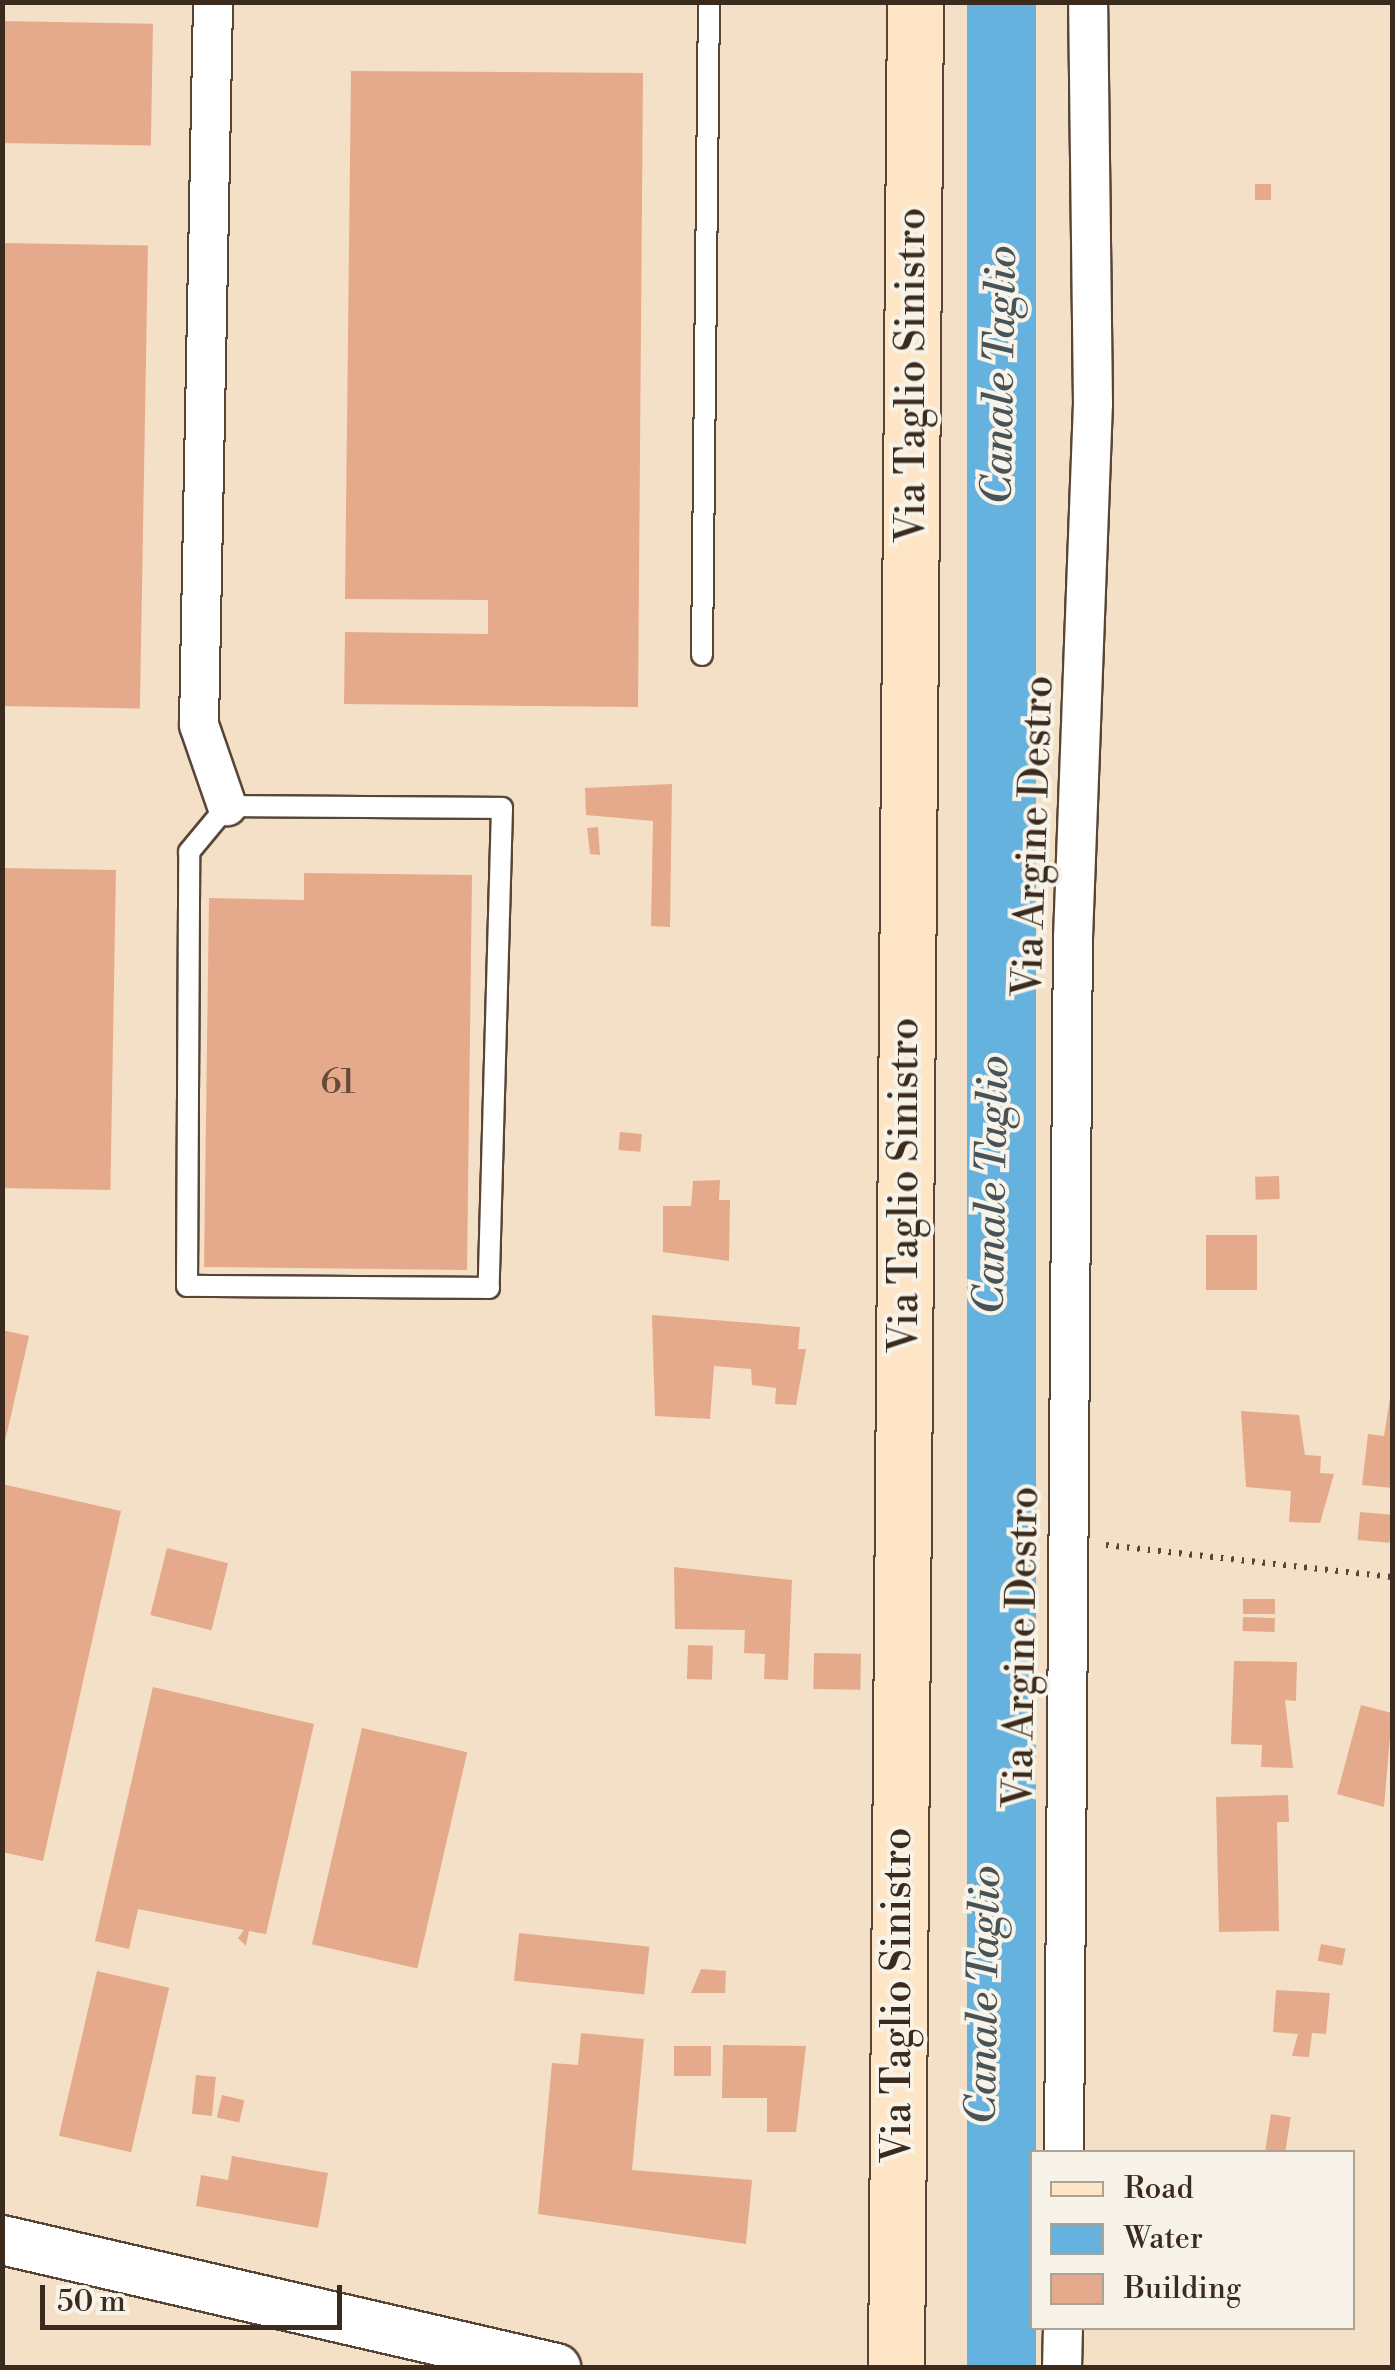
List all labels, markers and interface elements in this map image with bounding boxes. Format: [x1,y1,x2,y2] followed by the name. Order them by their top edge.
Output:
[888,208,936,542] street label: Via Taglio Sinistro
[974,245,1028,505] water label: Canale Taglio
[1004,675,1064,997] street label: Via Argine Destro
[881,1018,929,1352] street label: Via Taglio Sinistro
[966,1055,1020,1315] water label: Canale Taglio
[320,1062,356,1104] house number: 61
[995,1486,1049,1808] street label: Via Argine Destro
[874,1828,922,2162] street label: Via Taglio Sinistro
[958,1865,1012,2125] water label: Canale Taglio
[1030,2150,1355,2330] legend
[1124,2170,1194,2208] text: Road
[1124,2220,1203,2258] text: Water
[45,2265,348,2327] scale bar
[1124,2270,1241,2308] text: Building
[57,2283,126,2321] text: 50 m

